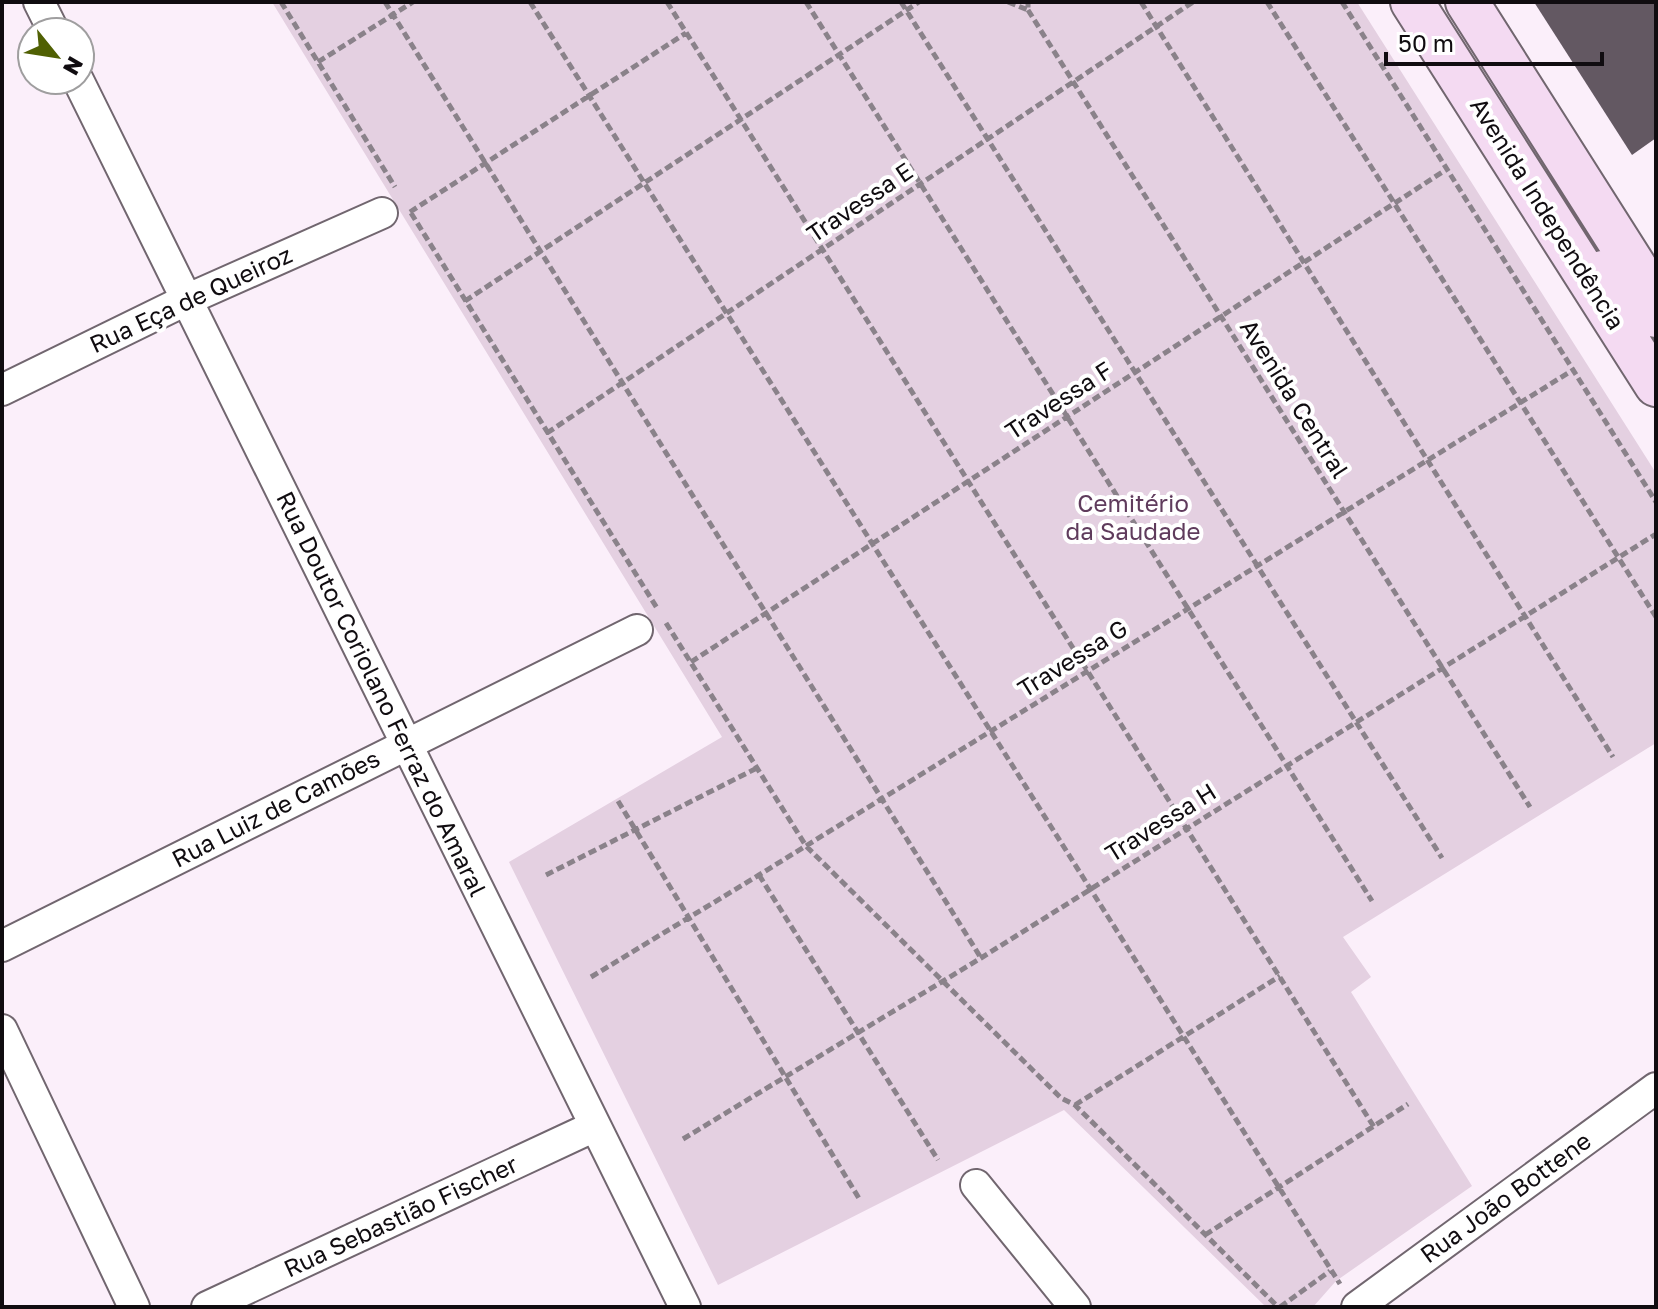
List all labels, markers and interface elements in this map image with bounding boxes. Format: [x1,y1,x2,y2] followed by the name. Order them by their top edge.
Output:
[16,16,96,96] north arrow
[1386,16,1602,66] scale bar
[1398,28,1454,57] text: 50 m
[58,52,90,80] text: N
[1465,92,1632,335] street label: Avenida Independência
[801,156,918,248] street label: Travessa E
[85,239,296,358] street label: Rua Eça de Queiroz
[1235,313,1356,483] street label: Avenida Central
[1000,355,1117,445] street label: Travessa F
[271,486,493,901] street label: Rua Doutor Coriolano Ferraz do Amaral
[1066,488,1200,545] park label: Cemitério da Saudade
[1012,613,1132,703] street label: Travessa G
[167,743,384,873] street label: Rua Luiz de Camões
[1099,776,1221,867] street label: Travessa H
[1414,1125,1596,1268] street label: Rua João Bottene
[279,1149,522,1283] street label: Rua Sebastião Fischer

